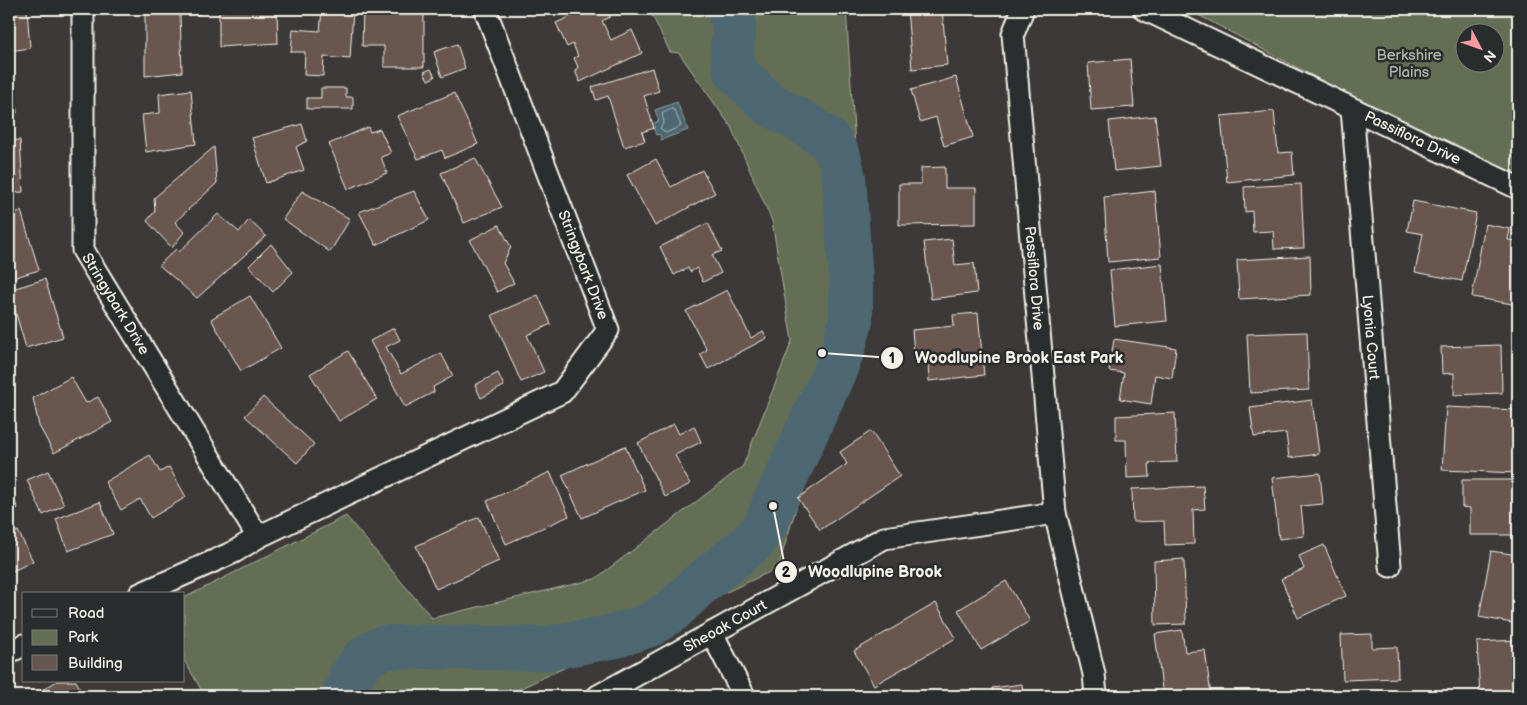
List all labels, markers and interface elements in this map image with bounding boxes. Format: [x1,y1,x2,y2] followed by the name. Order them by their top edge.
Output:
[1454,22,1504,72] north arrow
[1376,46,1442,82] park label: Berkshire Plains
[1480,47,1499,66] text: N
[1362,107,1464,169] street label: Passiflora Drive
[553,208,613,322] street label: Stringybark Drive
[1020,225,1048,331] street label: Passiflora Drive
[78,249,154,358] street label: Stringybark Drive
[1358,294,1384,381] street label: Lyonia Court
[879,342,1133,373] callout: Woodlupine Brook East Park
[889,349,895,368] text: 1
[915,349,1124,368] text: Woodlupine Brook East Park
[773,556,952,587] callout: Woodlupine Brook
[782,563,791,582] text: 2
[808,563,943,582] text: Woodlupine Brook
[22,592,185,682] legend
[680,595,770,657] street label: Sheoak Court
[68,604,104,623] text: Road
[68,628,99,647] text: Park
[68,654,123,673] text: Building

